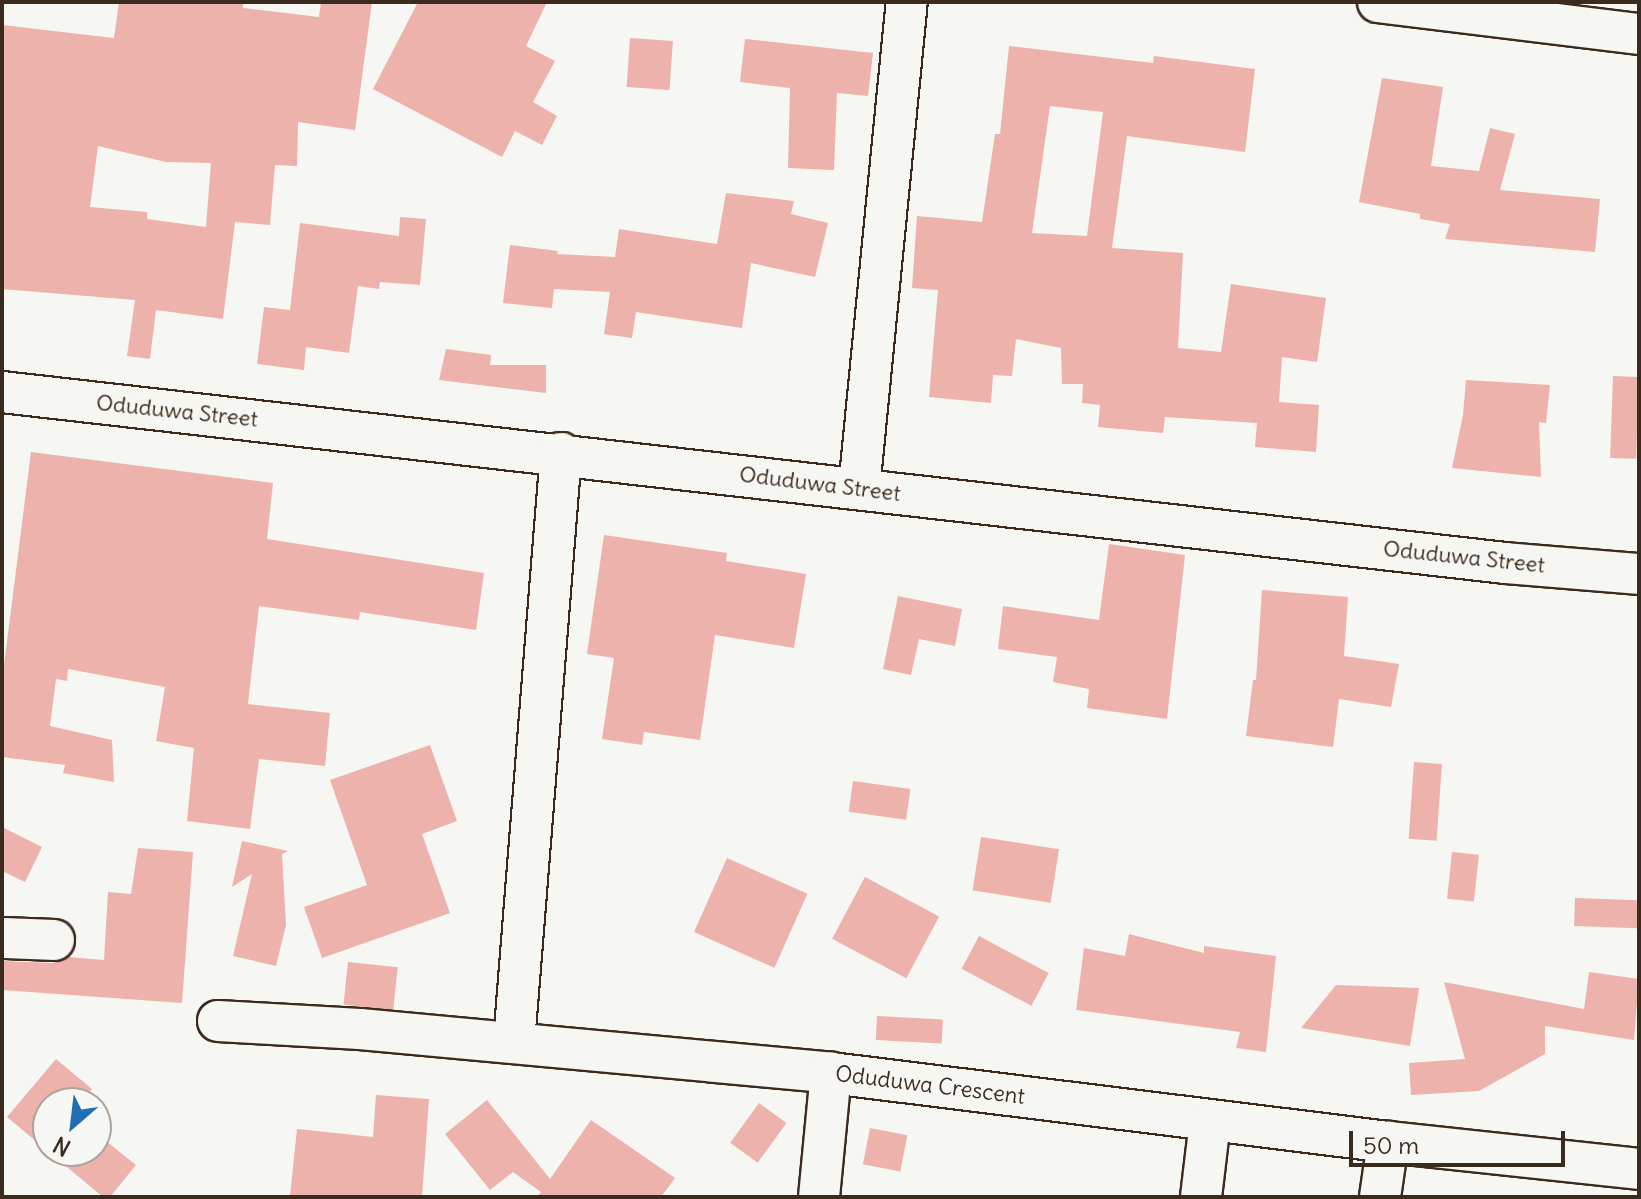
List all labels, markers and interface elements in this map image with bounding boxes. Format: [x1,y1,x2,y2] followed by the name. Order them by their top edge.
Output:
[95,389,259,433] street label: Oduduwa Street
[738,461,902,507] street label: Oduduwa Street
[1382,535,1546,579] street label: Oduduwa Street
[834,1060,1026,1110] street label: Oduduwa Crescent
[32,1087,112,1167] north arrow
[1353,1115,1569,1165] scale bar
[48,1130,75,1162] text: N
[1363,1130,1419,1160] text: 50 m

